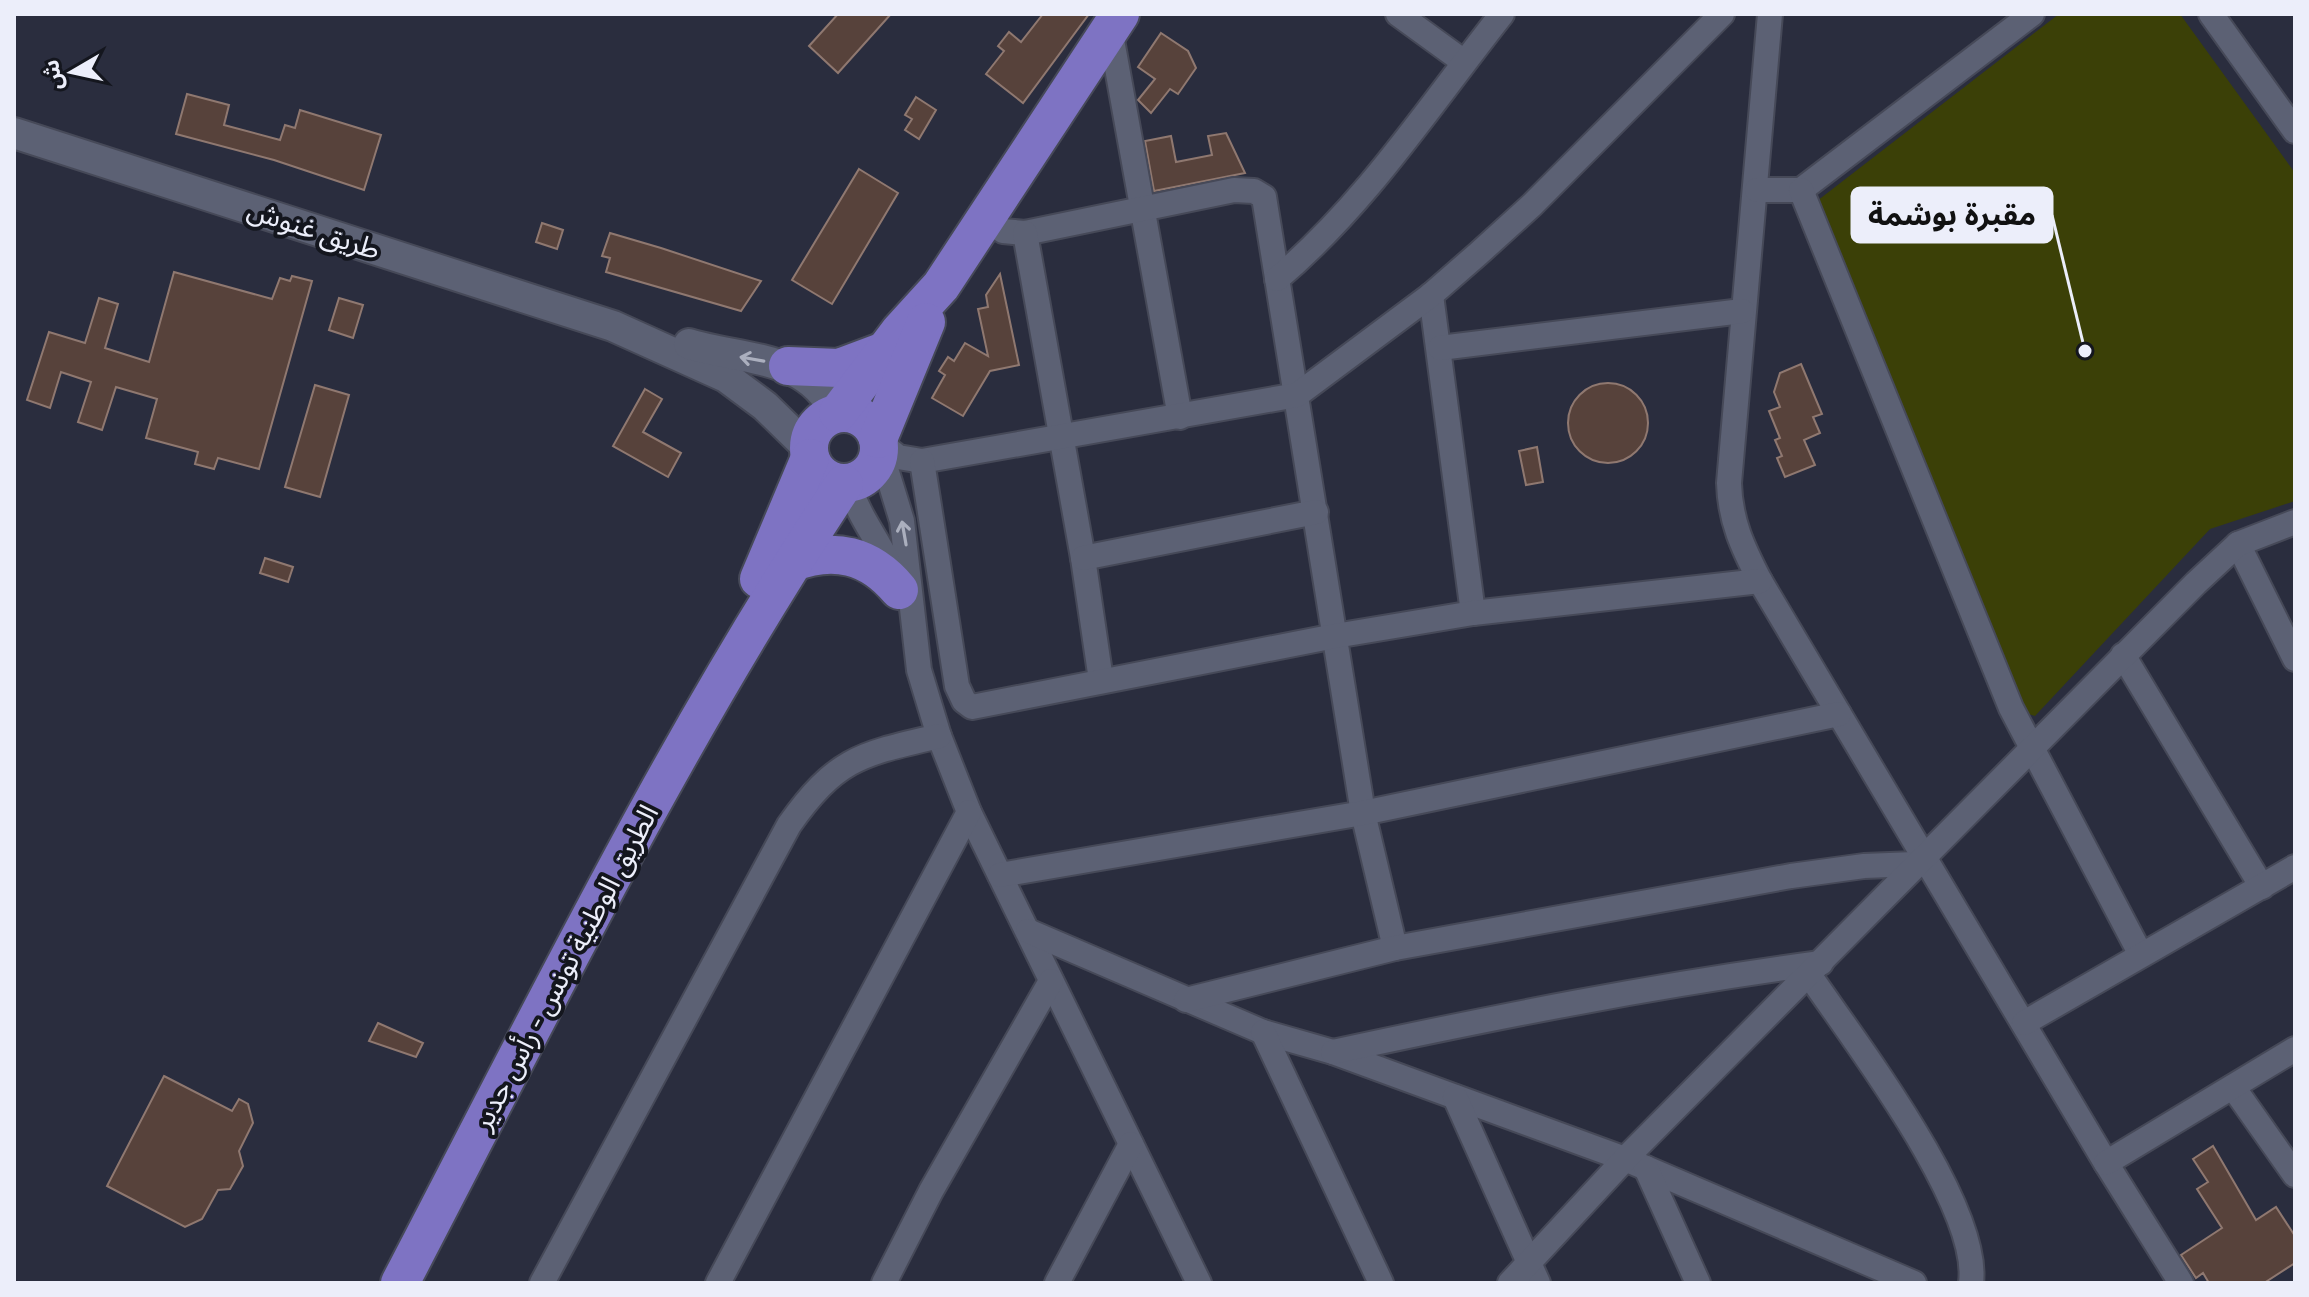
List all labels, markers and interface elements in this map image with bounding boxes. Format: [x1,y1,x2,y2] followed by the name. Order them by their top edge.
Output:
[32,32,112,112] north arrow
[38,58,68,92] text: ش
[1852,188,2052,242] callout: مقبرة بوشمة
[243,193,384,267] street label: طريق غنوش
[1868,197,2036,233] text: مقبرة بوشمة
[739,351,765,366] one-way arrow
[895,520,910,546] one-way arrow
[464,798,666,1137] street label: الطريق الوطنية تونس - رأس جدير

